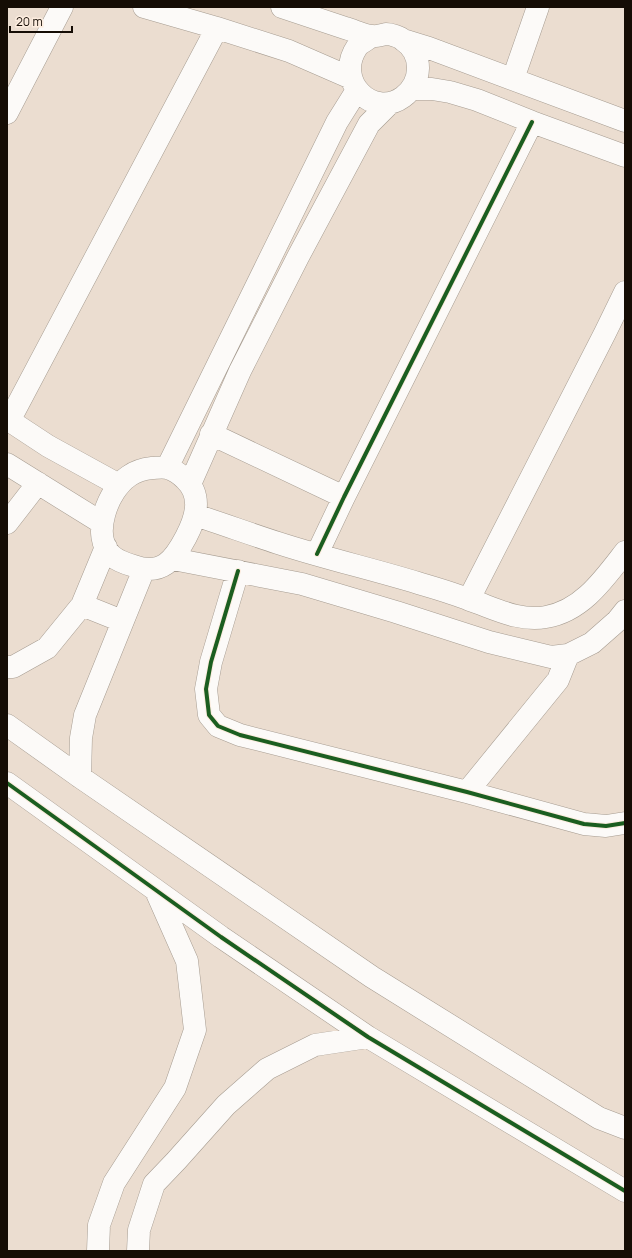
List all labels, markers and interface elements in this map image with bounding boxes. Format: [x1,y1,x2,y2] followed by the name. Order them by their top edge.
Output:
[10,8,72,34] scale bar
[16,13,43,30] text: 20 m

